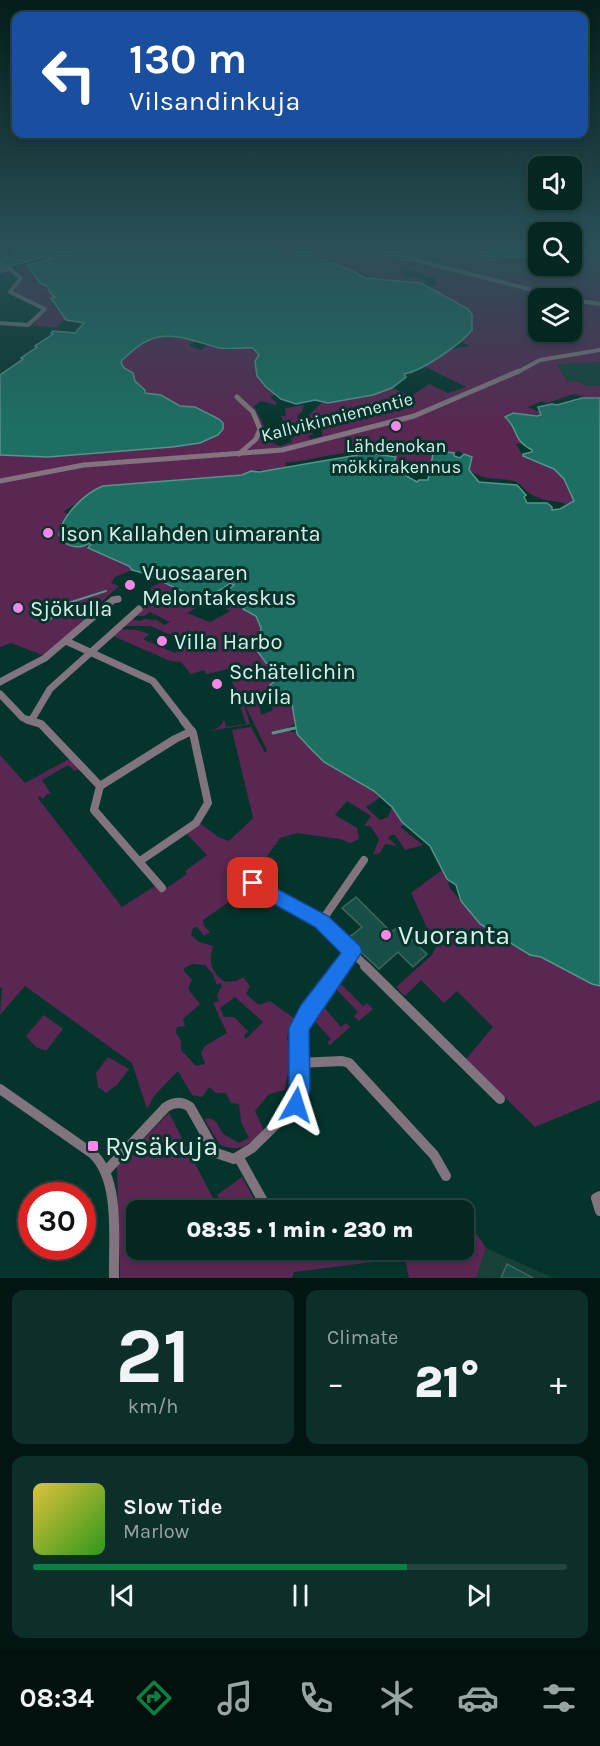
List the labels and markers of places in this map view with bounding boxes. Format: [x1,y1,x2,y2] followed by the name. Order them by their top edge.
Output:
[389,419,403,433] marker: Lähdenokan mökkirakennus
[331,435,461,478] place label: Lähdenokan mökkirakennus
[60,521,321,547] place label: Ison Kallahden uimaranta
[41,526,55,540] marker: Ison Kallahden uimaranta
[142,560,296,611] place label: Vuosaaren Melontakeskus
[123,578,137,592] marker: Vuosaaren Melontakeskus
[30,596,112,622] place label: Sjökulla
[11,601,25,615] marker: Sjökulla
[174,629,282,655] place label: Villa Harbo
[155,634,169,648] marker: Villa Harbo
[229,659,356,710] place label: Schätelichin huvila
[210,677,224,691] marker: Schätelichin huvila
[227,857,278,908] pin
[398,919,510,951] place label: Vuoranta
[379,928,393,942] marker: Vuoranta
[105,1130,218,1162] place label: Rysäkuja
[86,1139,100,1153] marker: Rysäkuja

